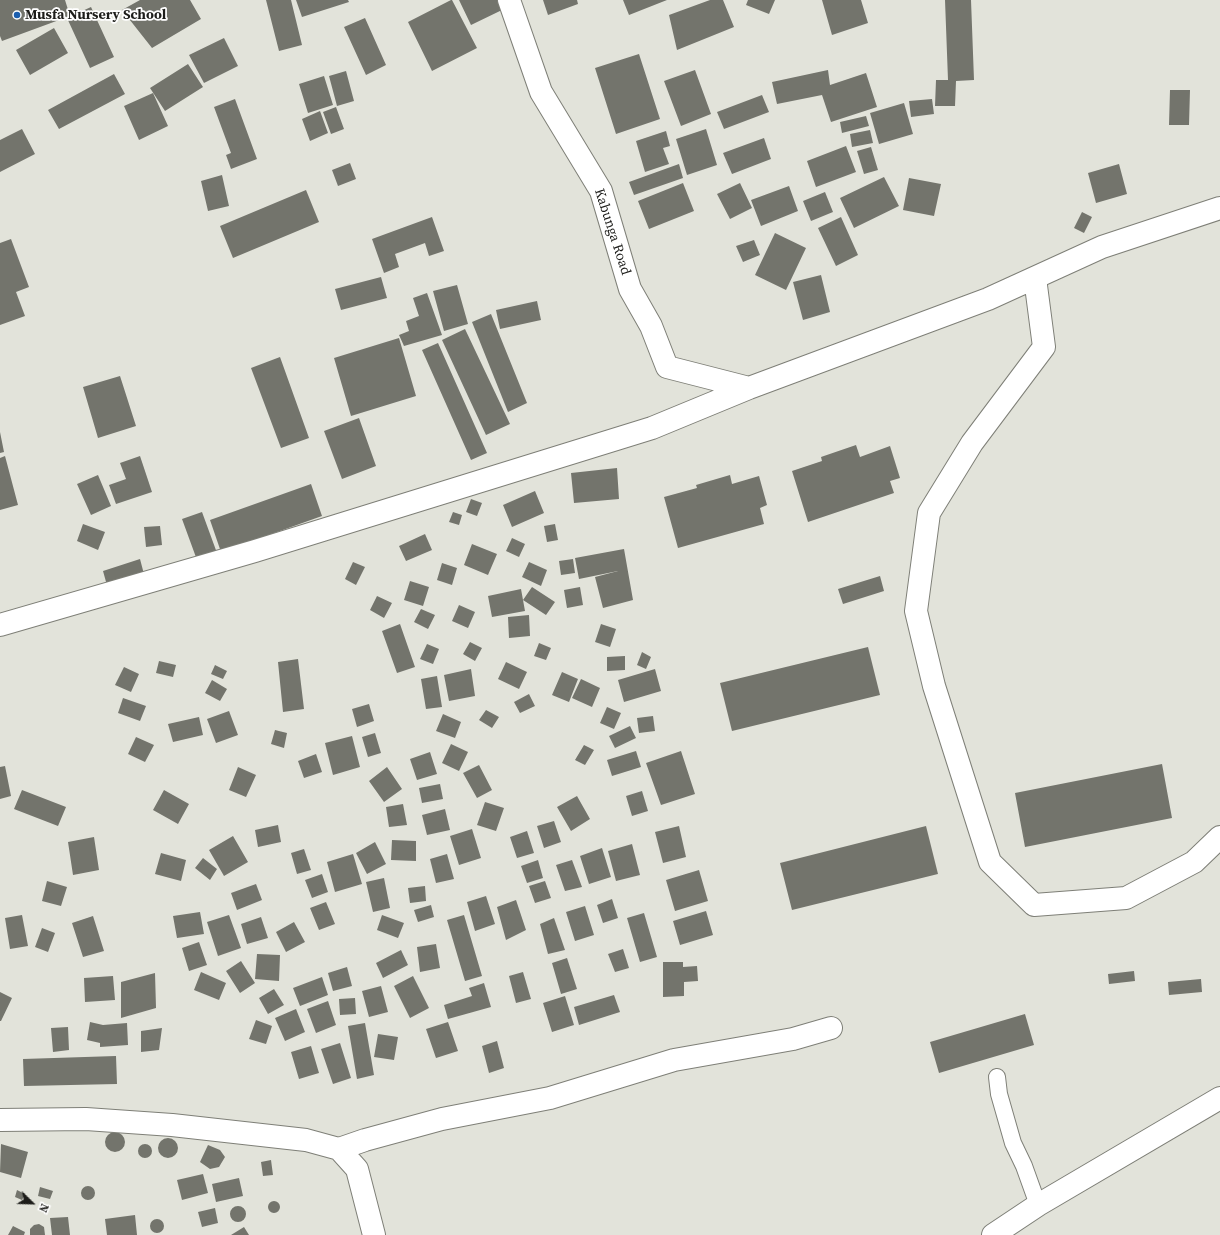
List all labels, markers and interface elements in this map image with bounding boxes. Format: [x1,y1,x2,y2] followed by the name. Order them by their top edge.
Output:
[25,7,166,23] place label: Musfa Nursery School
[12,10,22,20] marker: Musfa Nursery School
[590,187,634,277] street label: Kabunga Road
[12,1183,52,1223] north arrow
[35,1201,52,1214] text: N

